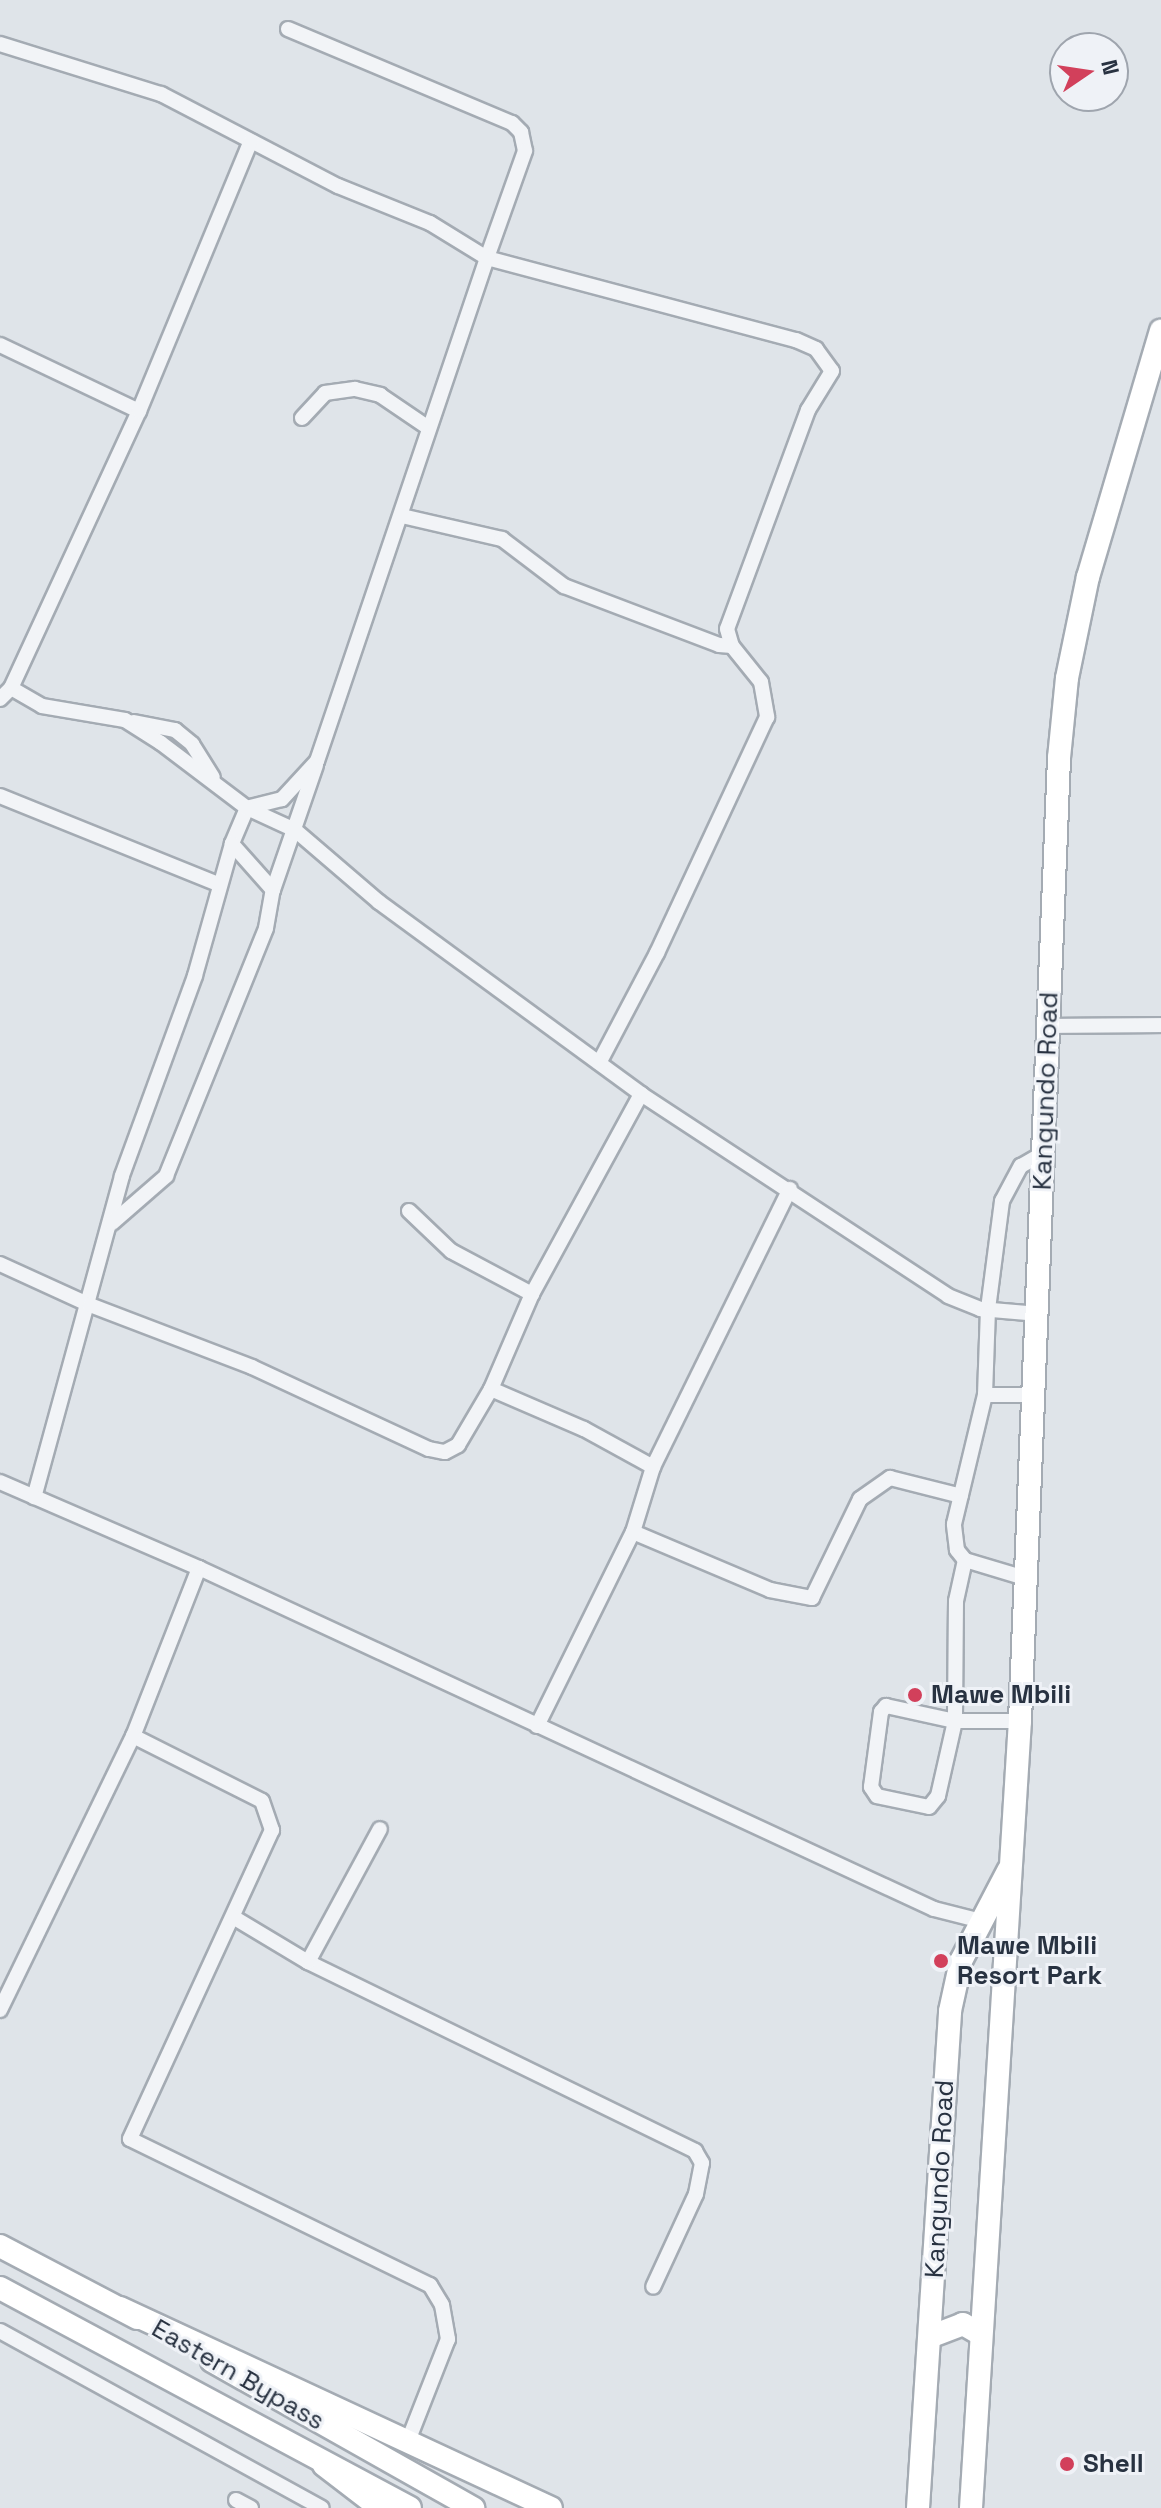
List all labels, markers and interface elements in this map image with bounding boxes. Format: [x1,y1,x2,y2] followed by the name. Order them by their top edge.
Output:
[1049,32,1129,112] north arrow
[1095,57,1126,77] text: N
[1027,991,1065,1191] street label: Kangundo Road
[931,1679,1071,1711] place label: Mawe Mbili
[906,1686,924,1704] marker: Mawe Mbili
[957,1930,1102,1992] place label: Mawe Mbili Resort Park
[932,1952,950,1970] marker: Mawe Mbili Resort Park
[919,2079,961,2279] street label: Kangundo Road
[146,2313,330,2437] street label: Eastern Bypass
[1083,2448,1144,2480] place label: Shell
[1058,2455,1076,2473] marker: Shell

